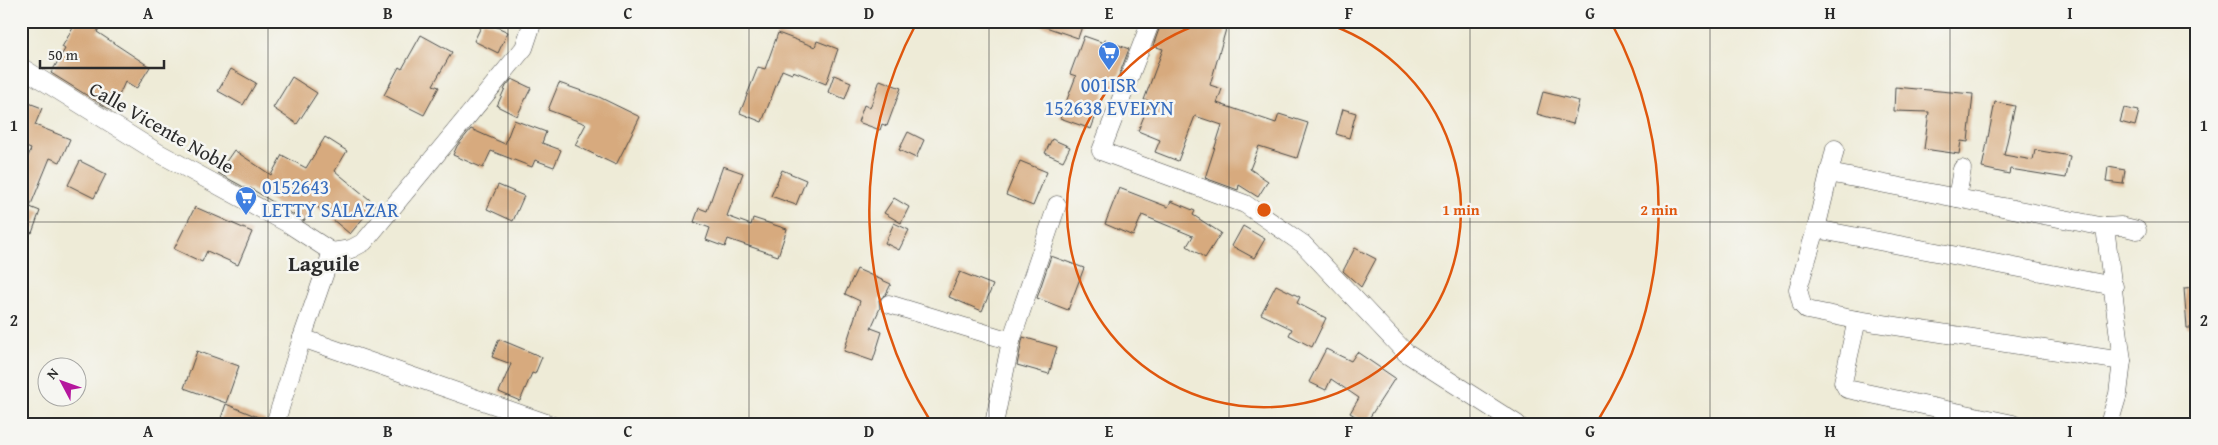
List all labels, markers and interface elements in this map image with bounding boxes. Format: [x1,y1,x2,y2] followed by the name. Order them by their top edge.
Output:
[143,1,154,25] text: A
[383,1,393,25] text: B
[623,1,633,25] text: C
[864,1,874,25] text: D
[1105,1,1114,25] text: E
[1345,1,1353,25] text: F
[1585,1,1595,25] text: G
[1824,1,1836,25] text: H
[2067,1,2073,25] text: I
[40,38,164,70] scale bar
[1097,40,1121,71] supermarket icon: 001ISR 152638 EVELYN
[48,44,79,65] text: 50 m
[1045,70,1173,122] place label: 001ISR 152638 EVELYN
[84,74,240,180] street label: Calle Vicente Noble
[10,113,18,137] text: 1
[2200,113,2208,137] text: 1
[262,172,399,224] place label: 0152643 LETTY SALAZAR
[234,185,258,216] supermarket icon: 0152643 LETTY SALAZAR
[1442,199,1480,220] text: 1 min
[1640,199,1678,220] text: 2 min
[1255,201,1273,219] centre of rings
[288,247,360,279] district label: Laguile
[10,308,18,332] text: 2
[2200,308,2208,332] text: 2
[38,358,88,408] north arrow
[42,363,63,384] text: N
[143,419,154,443] text: A
[383,419,393,443] text: B
[623,419,633,443] text: C
[864,419,874,443] text: D
[1105,419,1114,443] text: E
[1345,419,1353,443] text: F
[1585,419,1595,443] text: G
[1824,419,1836,443] text: H
[2067,419,2073,443] text: I

